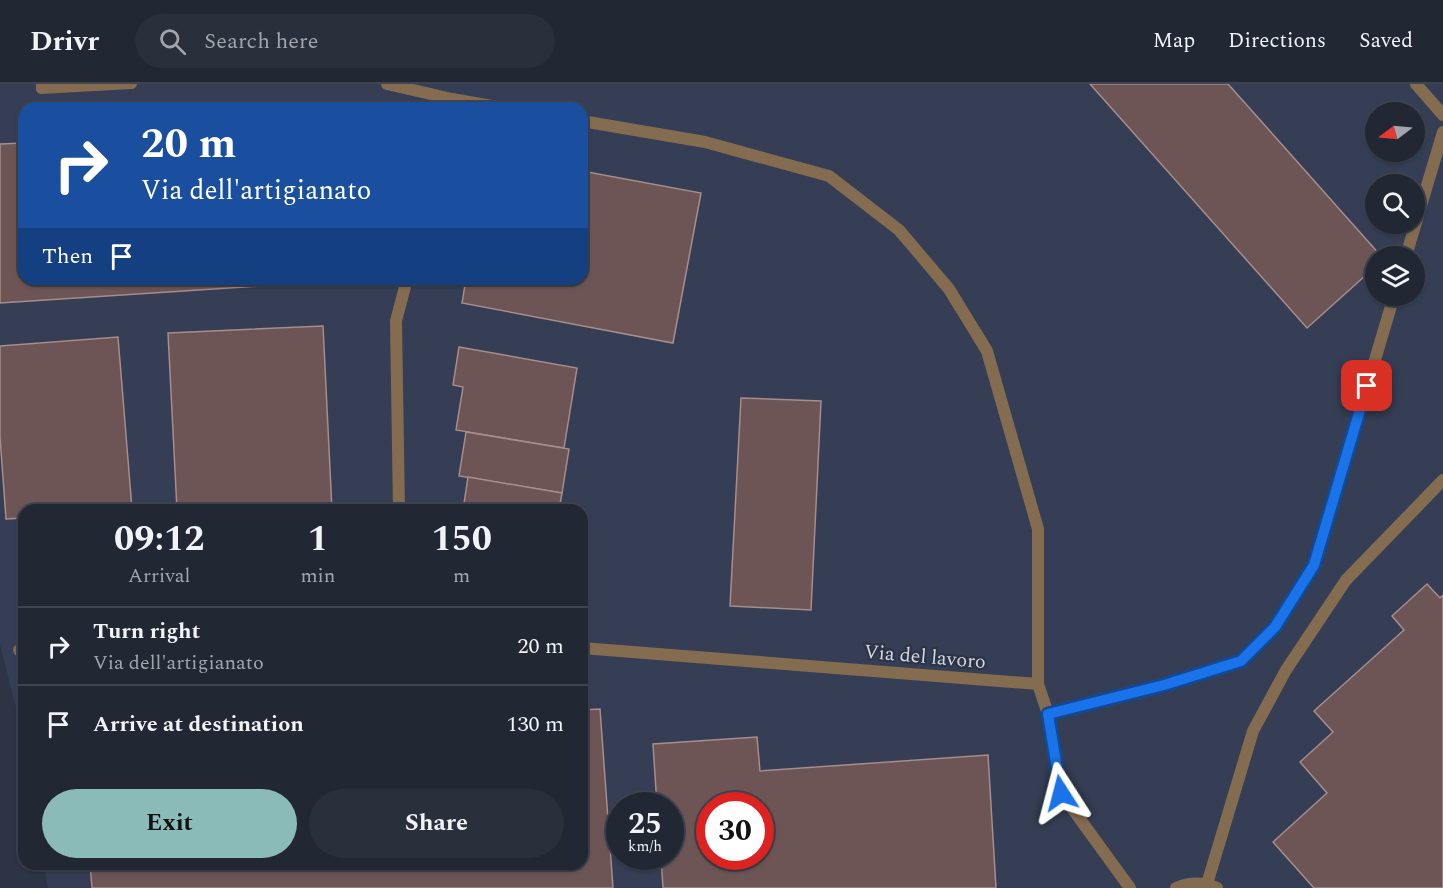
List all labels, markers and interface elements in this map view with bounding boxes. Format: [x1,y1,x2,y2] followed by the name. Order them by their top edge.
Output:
[135,14,555,68] search box
[30,20,99,63] text: Drivr
[156,25,189,58] icon: search
[204,25,318,58] text: Search here
[1153,25,1195,57] text: Map
[1228,25,1326,57] text: Directions
[1359,25,1413,57] text: Saved
[1365,102,1425,162] north arrow
[1365,102,1425,306] map controls
[141,113,236,176] text: 20 m
[42,126,120,204] icon: right
[141,170,371,212] text: Via dell'artigianato
[1365,174,1425,234] button: search
[42,240,93,273] text: Then
[105,240,138,273] icon: arrive
[1365,246,1425,306] button: layers
[1341,360,1392,411] pin
[1350,369,1383,402] icon: arrive
[114,512,204,567] text: 09:12
[308,512,328,567] text: 1
[431,512,492,567] text: 150
[128,561,190,591] text: Arrival
[300,561,335,591] text: min
[453,561,470,591] text: m
[93,615,200,648] text: Turn right
[42,630,75,663] icon: right
[518,630,564,663] text: 20 m
[863,637,987,677] street label: Via del lavoro
[93,648,264,678] text: Via dell'artigianato
[42,708,75,741] icon: arrive
[93,708,304,741] text: Arrive at destination
[507,708,564,741] text: 130 m
[1029,761,1093,825] position arrow
[42,789,297,858] button: Exit
[309,789,564,858] button: Share
[696,792,774,870] speed limit sign: 30
[628,801,662,847] text: 25
[628,835,662,858] text: km/h

